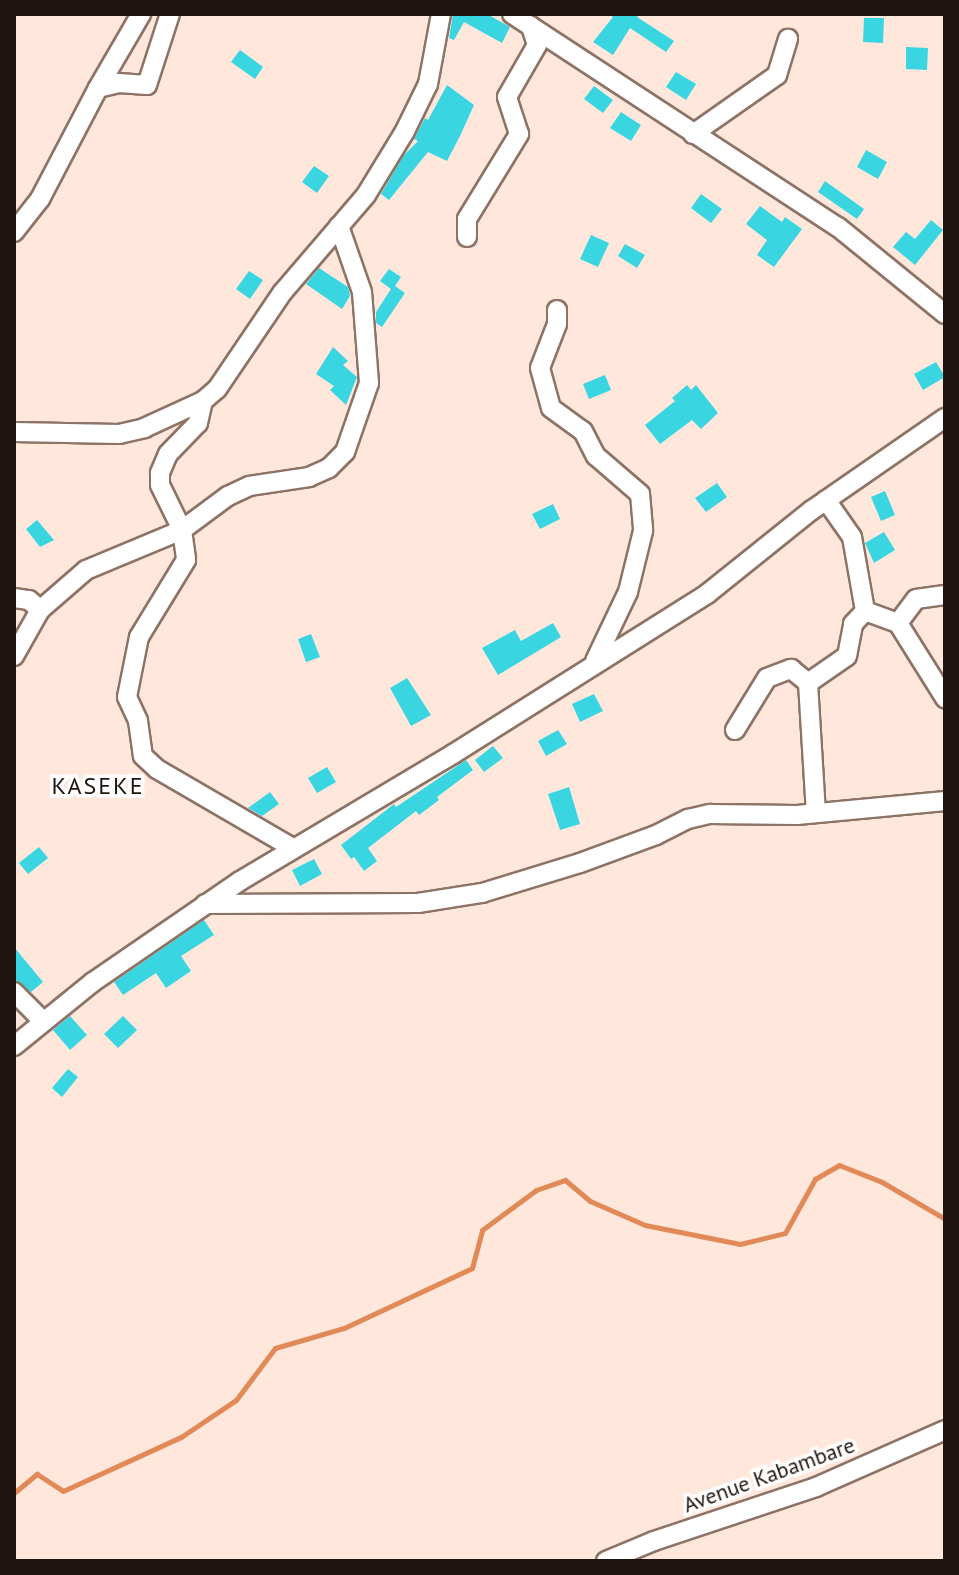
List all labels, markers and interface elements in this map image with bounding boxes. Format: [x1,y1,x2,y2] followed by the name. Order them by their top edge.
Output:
[51,772,145,800] district label: KASEKE
[680,1432,858,1518] street label: Avenue Kabambare

